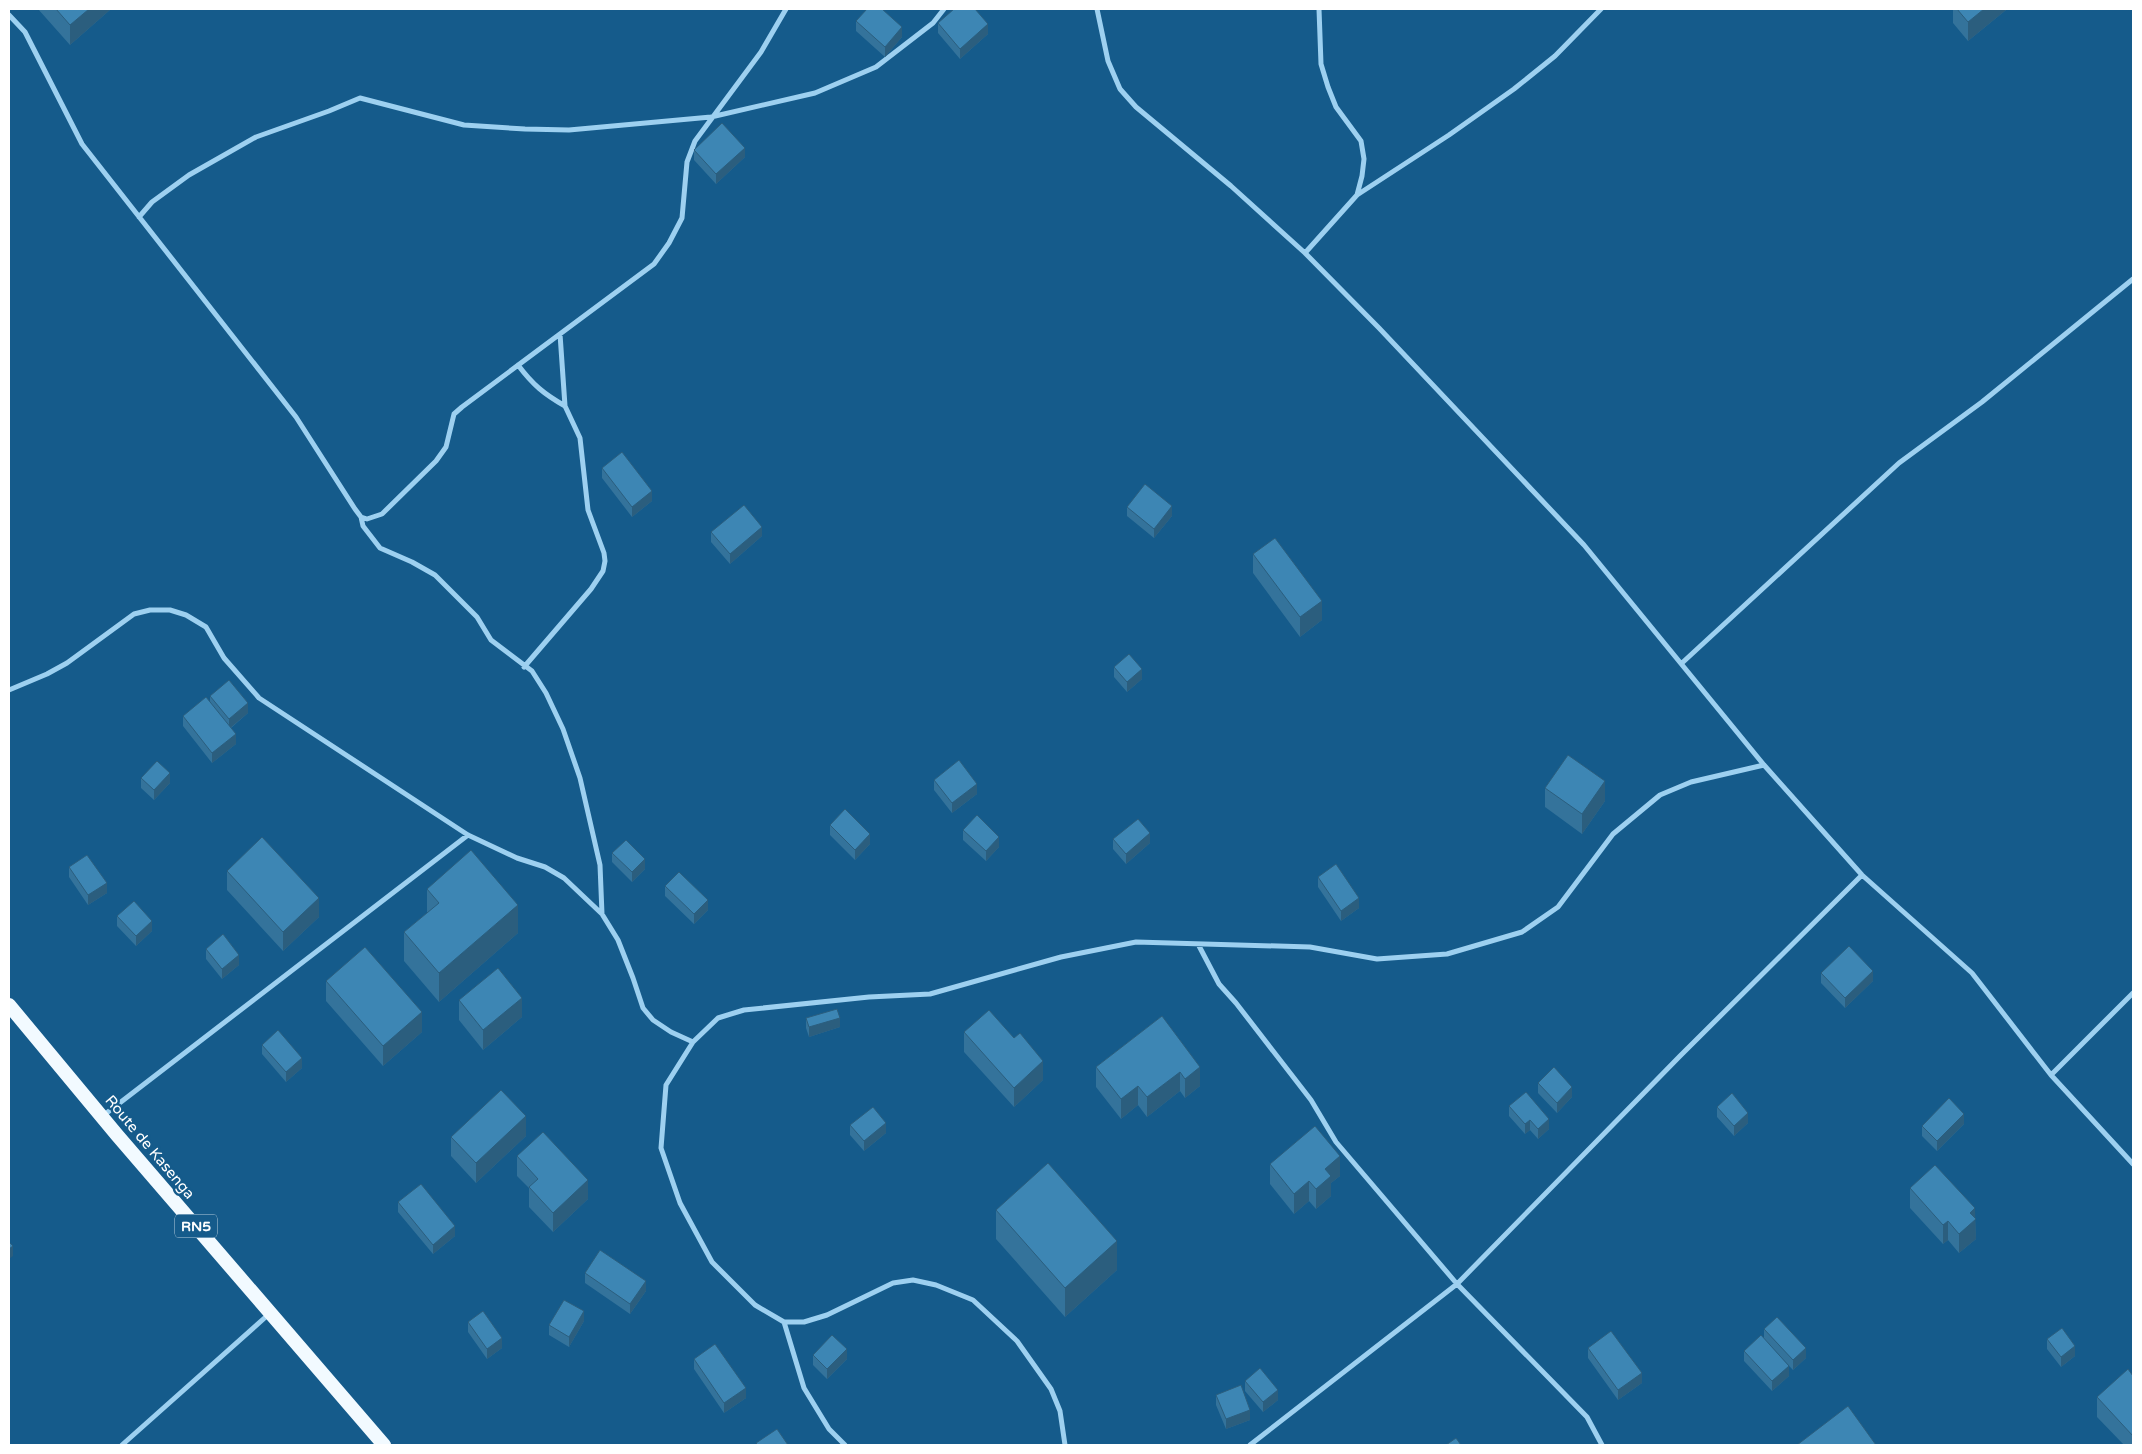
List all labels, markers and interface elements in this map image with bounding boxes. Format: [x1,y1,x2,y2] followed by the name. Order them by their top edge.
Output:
[101,1091,199,1203] street label: Route de Kasenga
[175,1214,217,1238] road number: RN5

